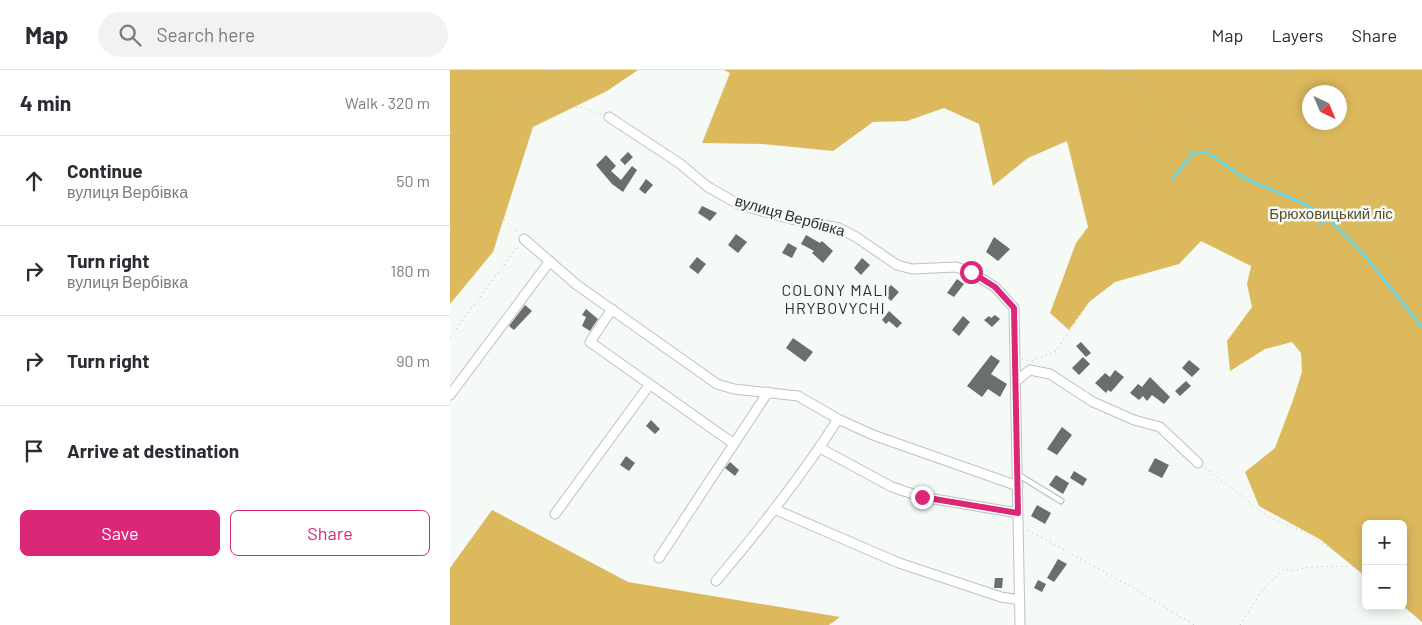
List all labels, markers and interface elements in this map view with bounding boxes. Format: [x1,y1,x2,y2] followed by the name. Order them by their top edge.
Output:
[98,12,448,57] search box
[25,20,68,49] text: Map
[116,21,144,49] icon: search
[156,23,255,46] text: Search here
[1211,24,1243,46] text: Map
[1271,24,1324,46] text: Layers
[1352,24,1397,46] text: Share
[1302,85,1347,130] north arrow
[20,90,71,115] text: 4 min
[345,93,430,112] text: Walk · 320 m
[67,159,143,182] text: Continue
[20,167,48,195] icon: ahead
[396,171,430,190] text: 50 m
[67,182,188,201] text: вулиця Вербівка
[733,191,848,240] street label: вулиця Вербівка
[1269,204,1393,222] park label: Брюховицький ліс
[67,249,149,272] text: Turn right
[20,257,48,285] icon: right
[391,261,430,280] text: 180 m
[960,261,983,284] route start
[67,272,188,291] text: вулиця Вербівка
[781,280,889,317] district label: COLONY MALI HRYBOVYCHI
[20,347,48,375] icon: right
[67,349,149,372] text: Turn right
[396,351,430,370] text: 90 m
[20,437,48,465] icon: arrive
[67,439,239,462] text: Arrive at destination
[911,486,934,509] route end
[20,510,220,556] button: Save
[230,510,430,556] button: Share
[1362,520,1407,610] map controls
[1362,520,1407,565] button: +
[1362,565,1407,610] button: −

